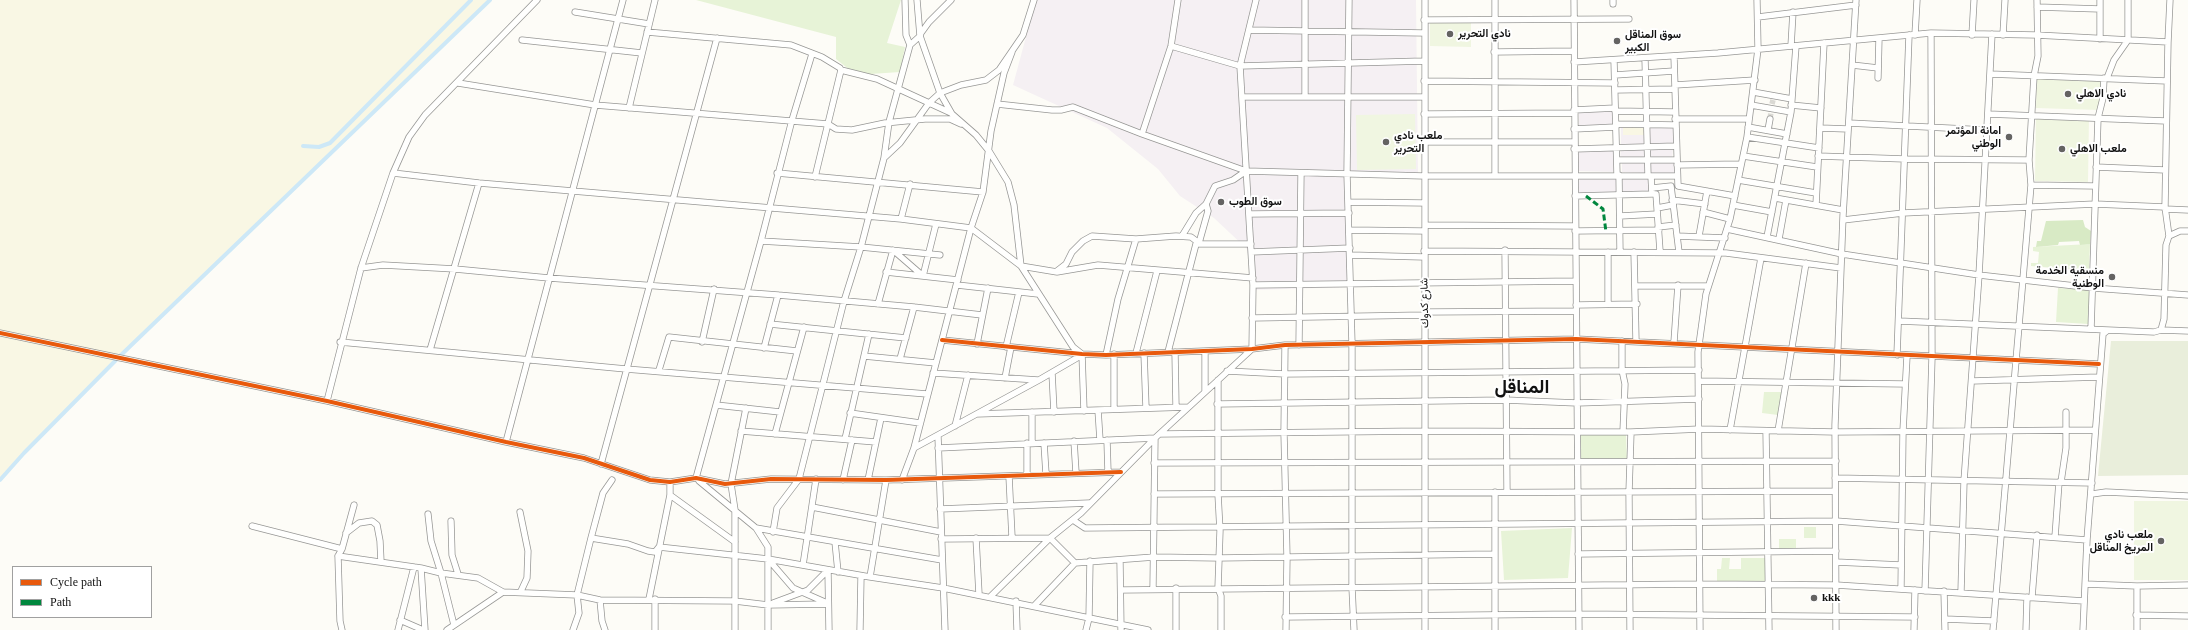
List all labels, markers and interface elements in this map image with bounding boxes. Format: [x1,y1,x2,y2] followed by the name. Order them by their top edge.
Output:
[1458,27,1511,41] place label: نادي التحرير
[1625,28,1681,54] place label: سوق المناقل الكبير
[1445,29,1455,39] marker: نادي التحرير
[1612,36,1622,46] marker: سوق المناقل الكبير
[2076,87,2126,101] place label: نادي الاهلي
[2063,89,2073,99] marker: نادي الاهلي
[1946,124,2001,150] place label: امانة المؤتمر الوطني
[1394,129,1443,155] place label: ملعب نادي التحرير
[2004,132,2014,142] marker: امانة المؤتمر الوطني
[1381,137,1391,147] marker: ملعب نادي التحرير
[2070,142,2127,156] place label: ملعب الاهلي
[2057,144,2067,154] marker: ملعب الاهلي
[1229,195,1282,209] place label: سوق الطوب
[1216,197,1226,207] marker: سوق الطوب
[2036,264,2104,290] place label: منسقية الخدمة الوطنية
[2107,272,2117,282] marker: منسقية الخدمة الوطنية
[1418,278,1432,328] street label: شارع كدوك
[1495,377,1549,399] district label: المناقل
[2090,528,2153,554] place label: ملعب نادي المريخ المناقل
[2156,536,2166,546] marker: ملعب نادي المريخ المناقل
[12,566,152,618] legend
[50,575,102,589] text: Cycle path
[1822,591,1840,605] place label: kkk
[1809,593,1819,603] marker: kkk
[50,595,71,609] text: Path

